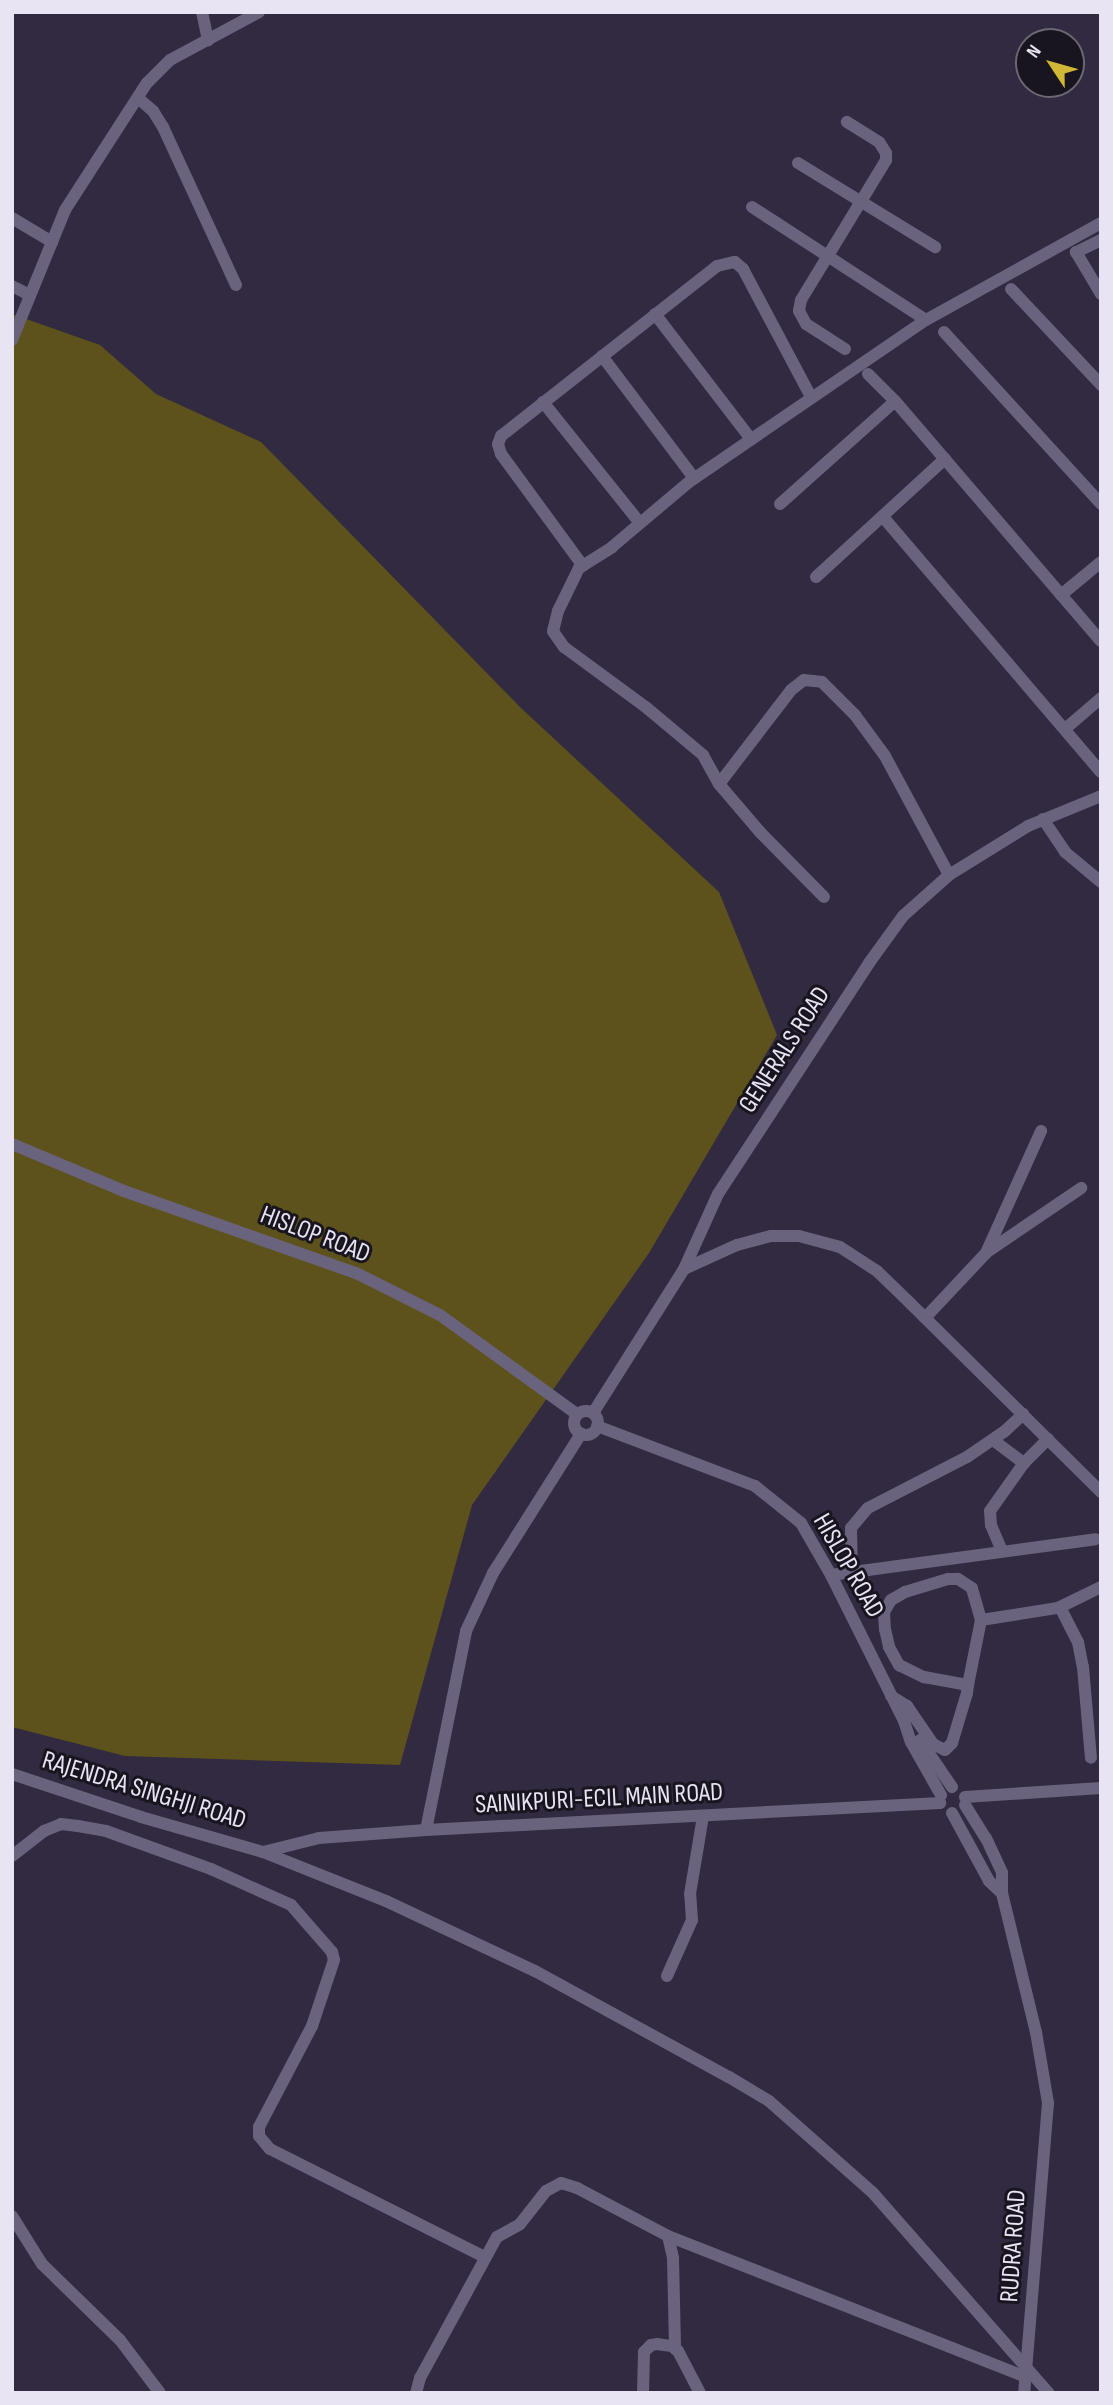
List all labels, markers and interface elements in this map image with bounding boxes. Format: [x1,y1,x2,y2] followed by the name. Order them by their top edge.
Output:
[1015,28,1085,98] north arrow
[1022,41,1047,62] text: N
[733,981,837,1119] street label: GENERALS ROAD
[256,1200,374,1270] street label: HISLOP ROAD
[806,1508,890,1624] street label: HISLOP ROAD
[38,1745,250,1837] street label: RAJENDRA SINGHJI ROAD
[474,1777,724,1821] street label: SAINIKPURI-ECIL MAIN ROAD
[994,2189,1034,2303] street label: RUDRA ROAD

